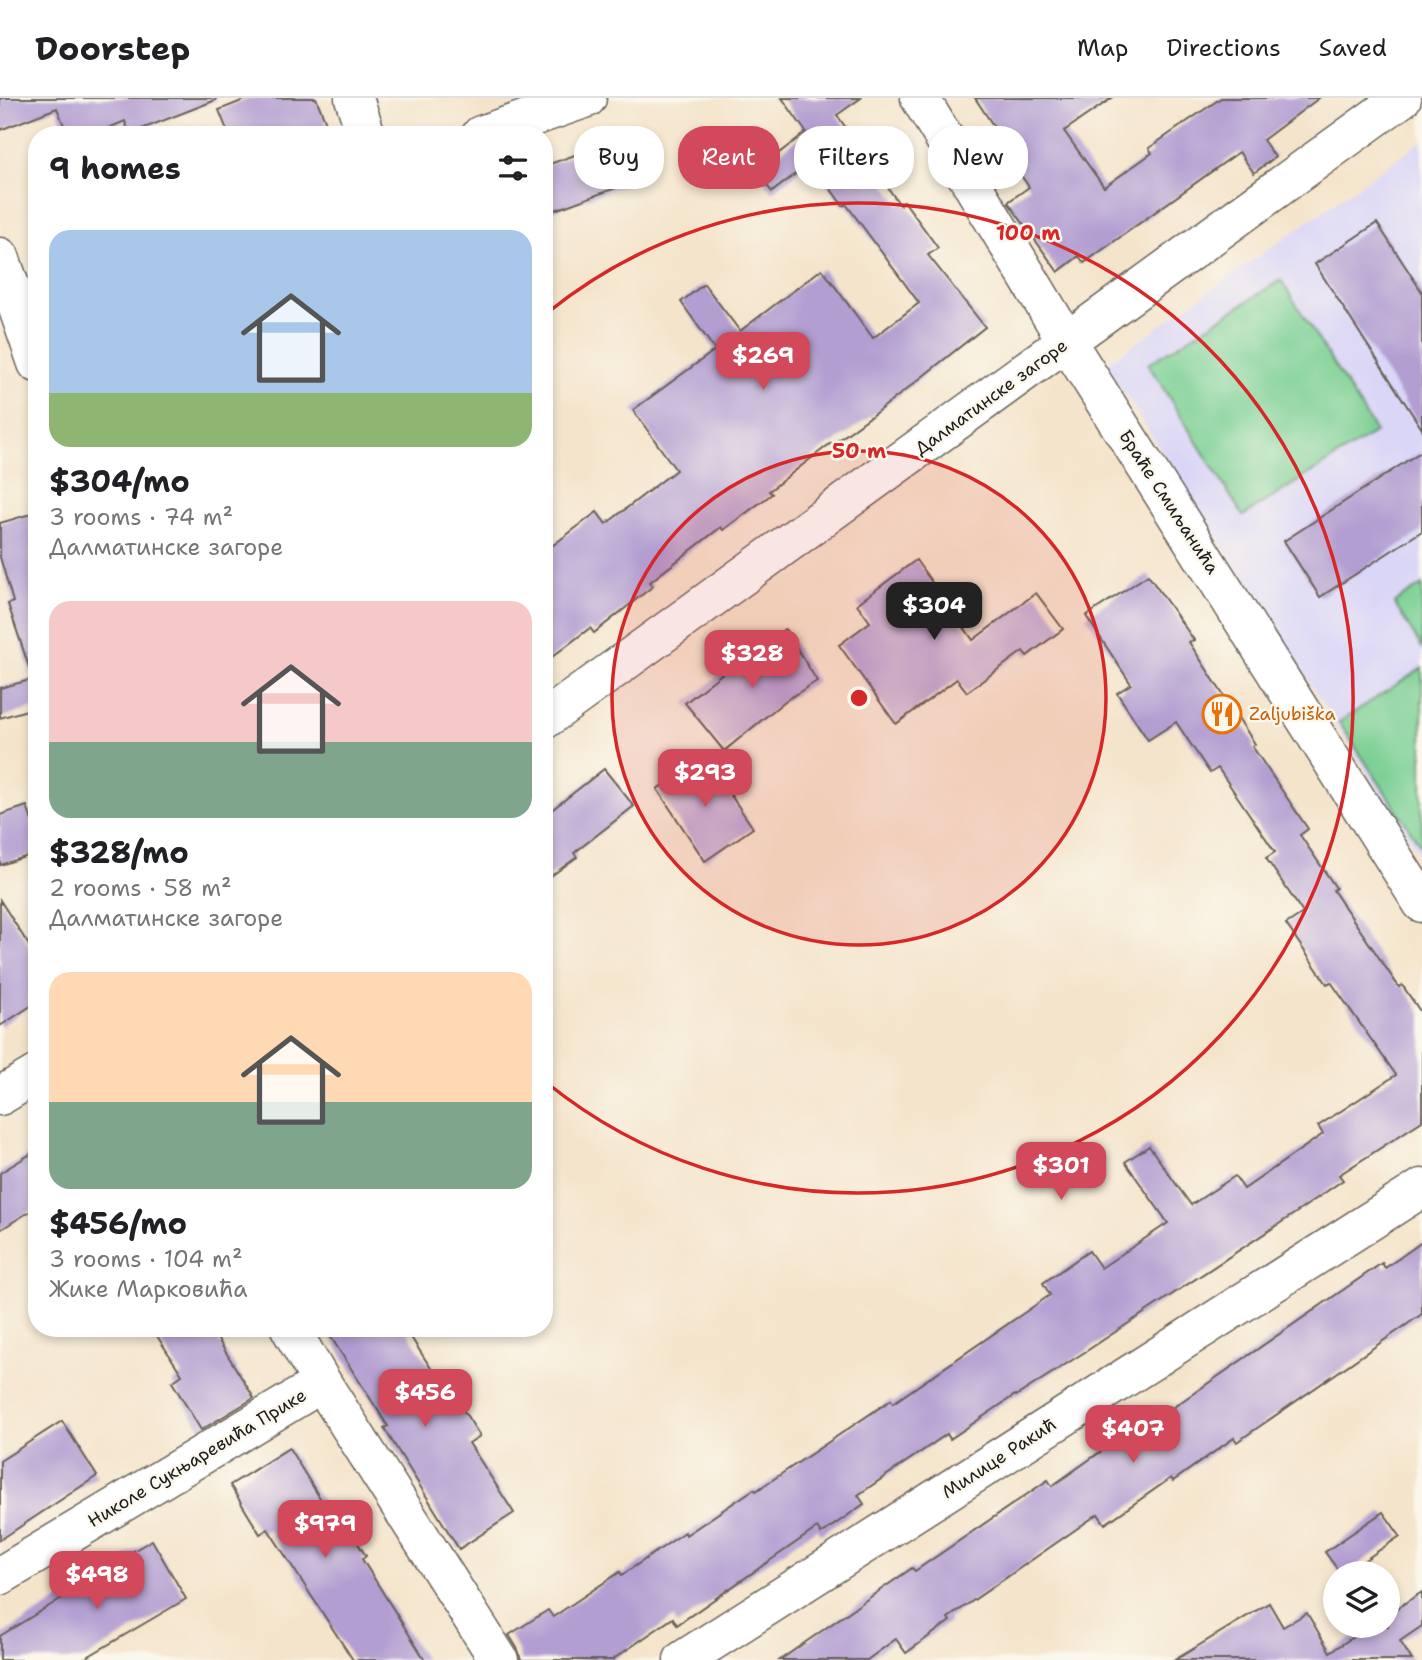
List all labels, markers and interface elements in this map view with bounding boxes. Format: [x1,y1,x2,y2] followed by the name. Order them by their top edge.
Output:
[35,26,190,71] text: Doorstep
[1077,32,1128,64] text: Map
[1166,32,1281,64] text: Directions
[1319,32,1387,64] text: Saved
[574,126,664,189] chip: Buy
[678,126,780,189] chip: Rent
[794,126,914,189] chip: Filters
[928,126,1028,189] chip: New
[49,148,181,189] text: 9 homes
[494,149,532,187] icon: filters
[996,219,1060,247] text: 100 m
[228,275,354,401] icon: home
[722,332,804,392] pin: $269
[910,333,1072,461] street label: Далматинске загоре
[732,340,794,370] text: $269
[1113,425,1225,579] street label: Браће Смиљанића
[832,437,886,465] text: 50 m
[49,461,190,502] text: $304/mo
[49,502,233,532] text: 3 rooms · 74 m²
[49,532,283,562] text: Далматинске загоре
[893,582,975,642] pin: $304
[902,590,966,620] text: $304
[711,630,793,690] pin: $328
[721,638,783,668] text: $328
[228,646,354,772] icon: home
[847,686,871,710] centre of rings
[1201,693,1243,735] restaurant icon: Zaljubiška
[1249,702,1336,726] place label: Zaljubiška
[664,750,746,809] pin: $293
[674,757,736,787] text: $293
[49,832,189,873] text: $328/mo
[49,873,232,903] text: 2 rooms · 58 m²
[49,903,283,933] text: Далматинске загоре
[228,1017,354,1143] icon: home
[1020,1142,1102,1202] pin: $301
[1032,1150,1090,1180] text: $301
[49,1203,187,1244] text: $456/mo
[49,1244,242,1274] text: 3 rooms · 104 m²
[49,1274,248,1304] text: Жике Марковића
[384,1370,466,1429] pin: $456
[394,1377,456,1407] text: $456
[83,1383,311,1533] street label: Николе Сукњаревића Прике
[1092,1406,1174,1465] pin: $407
[937,1412,1061,1504] street label: Милице Ракић
[1101,1413,1165,1443] text: $407
[284,1500,366,1560] pin: $979
[294,1508,356,1538] text: $979
[56,1552,138,1611] pin: $498
[65,1559,129,1589] text: $498
[1323,1561,1400,1638] map controls
[1323,1561,1400,1638] button: layers

